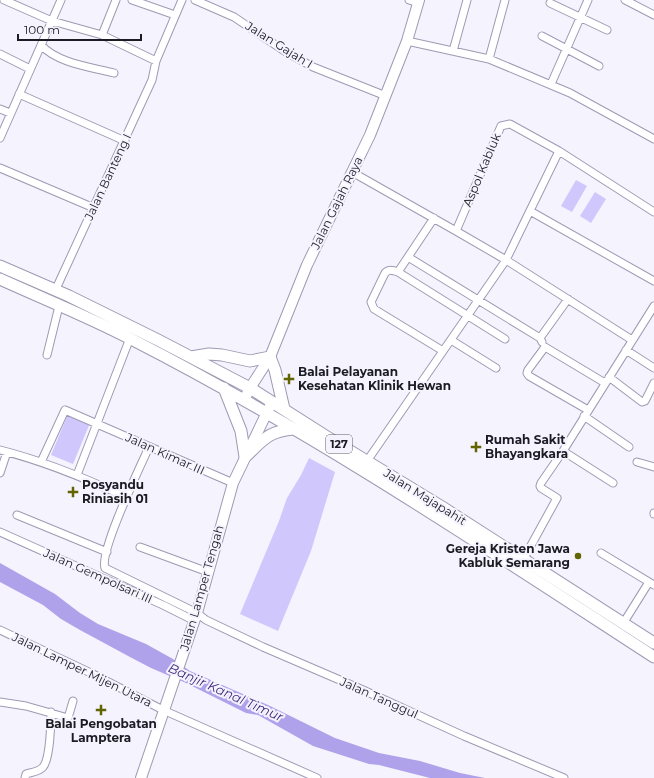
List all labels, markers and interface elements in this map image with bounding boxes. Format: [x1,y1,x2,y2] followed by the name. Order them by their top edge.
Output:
[18,16,141,42] scale bar
[242,17,316,71] street label: Jalan Gajah I
[24,22,60,37] text: 100 m
[459,130,504,209] street label: Aspol Kabluk
[80,131,134,223] street label: Jalan Banteng I
[307,154,366,253] street label: Jalan Gajah Raya
[298,364,451,393] place label: Balai Pelayanan Kesehatan Klinik Hewan
[283,373,295,385] marker: Balai Pelayanan Kesehatan Klinik Hewan
[122,429,207,478] street label: Jalan Kimar III
[485,432,568,461] place label: Rumah Sakit Bhayangkara
[326,435,352,453] road number: 127
[470,441,482,453] marker: Rumah Sakit Bhayangkara
[380,465,470,528] street label: Jalan Majapahit
[82,477,148,506] place label: Posyandu Riniasih 01
[67,486,79,498] marker: Posyandu Riniasih 01
[176,523,227,653] street label: Jalan Lamper Tengah
[446,541,570,570] place label: Gereja Kristen Jawa Kabluk Semarang
[40,544,155,606] street label: Jalan Gempolsari III
[573,551,583,561] marker: Gereja Kristen Jawa Kabluk Semarang
[9,629,155,710] street label: Jalan Lamper Mijen Utara
[166,659,287,725] water label: Banjir Kanal Timur
[337,673,421,722] street label: Jalan Tanggul
[95,704,107,716] marker: Balai Pengobatan Lamptera
[45,716,157,745] place label: Balai Pengobatan Lamptera

